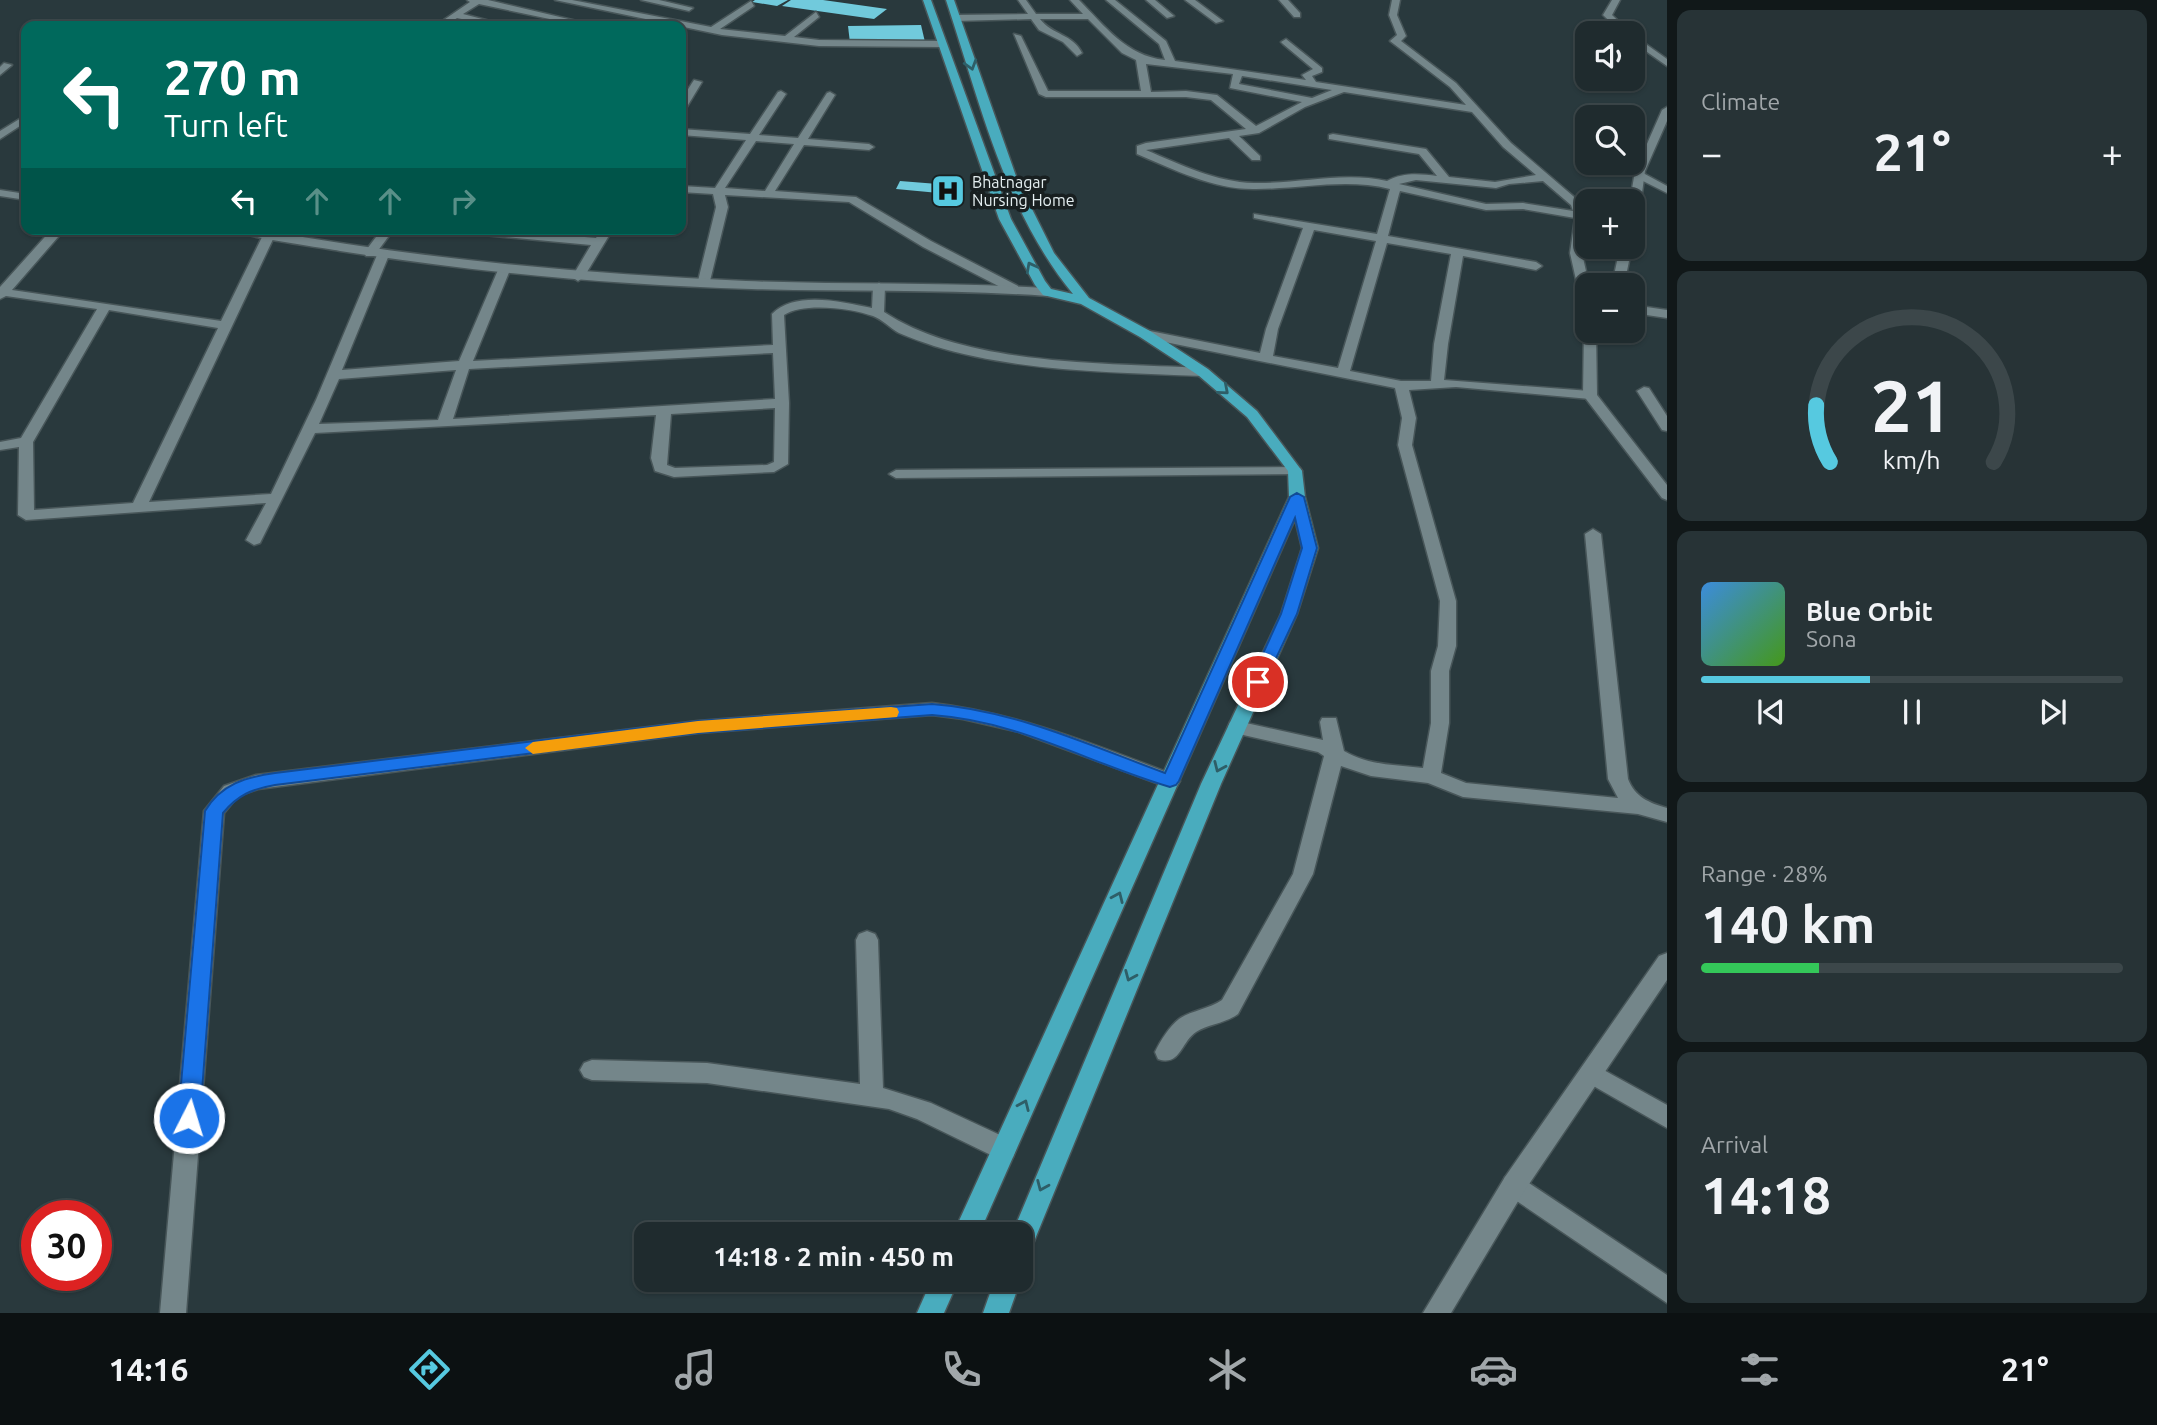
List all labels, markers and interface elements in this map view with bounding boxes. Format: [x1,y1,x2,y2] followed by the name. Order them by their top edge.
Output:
[1575,21,1645,343] map controls
[1575,21,1645,91] button: sound
[49,49,140,140] icon: left
[164,49,301,104] text: 270 m
[962,59,977,71] one-way arrow
[1701,89,1780,114] text: Climate
[1575,105,1645,175] button: search
[164,107,288,143] text: Turn left
[1873,123,1951,181] text: 21°
[1701,132,1722,174] text: −
[2102,132,2123,174] text: +
[929,172,967,210] hospital icon: Bhatnagar Nursing Home
[972,173,1075,209] place label: Bhatnagar Nursing Home
[225,182,263,220] icon: left
[298,182,336,220] icon: ahead
[371,182,409,220] icon: ahead
[444,182,482,220] icon: right
[1575,189,1645,259] button: +
[1026,262,1039,275] one-way arrow
[1575,273,1645,343] button: −
[1871,364,1953,446] text: 21
[1216,382,1229,394] one-way arrow
[1883,446,1941,474] text: km/h
[1806,597,1933,626] text: Blue Orbit
[1806,626,1856,651] text: Sona
[1228,652,1288,712] pin
[1239,663,1277,701] icon: arrive
[1752,693,1790,731] icon: previous
[1893,693,1931,731] icon: pause
[2034,693,2072,731] icon: next
[1213,759,1227,772] one-way arrow
[1701,861,1828,886] text: Range · 28%
[1110,892,1124,904] one-way arrow
[1701,895,1875,953] text: 140 km
[1125,969,1139,981] one-way arrow
[152,1081,226,1155] position arrow
[1016,1099,1030,1112] one-way arrow
[1701,1132,1768,1157] text: Arrival
[1701,1166,1831,1224] text: 14:18
[1037,1179,1051,1191] one-way arrow
[21,1200,112,1291] speed limit sign: 30
[713,1242,954,1271] text: 14:18 · 2 min · 450 m
[405,1345,454,1394] icon: directions
[671,1345,720,1394] icon: music
[937,1345,986,1394] icon: phone
[1203,1345,1252,1394] icon: climate
[1469,1345,1518,1394] icon: car
[1735,1345,1784,1394] icon: filters
[108,1351,189,1387] text: 14:16
[2001,1351,2049,1387] text: 21°

